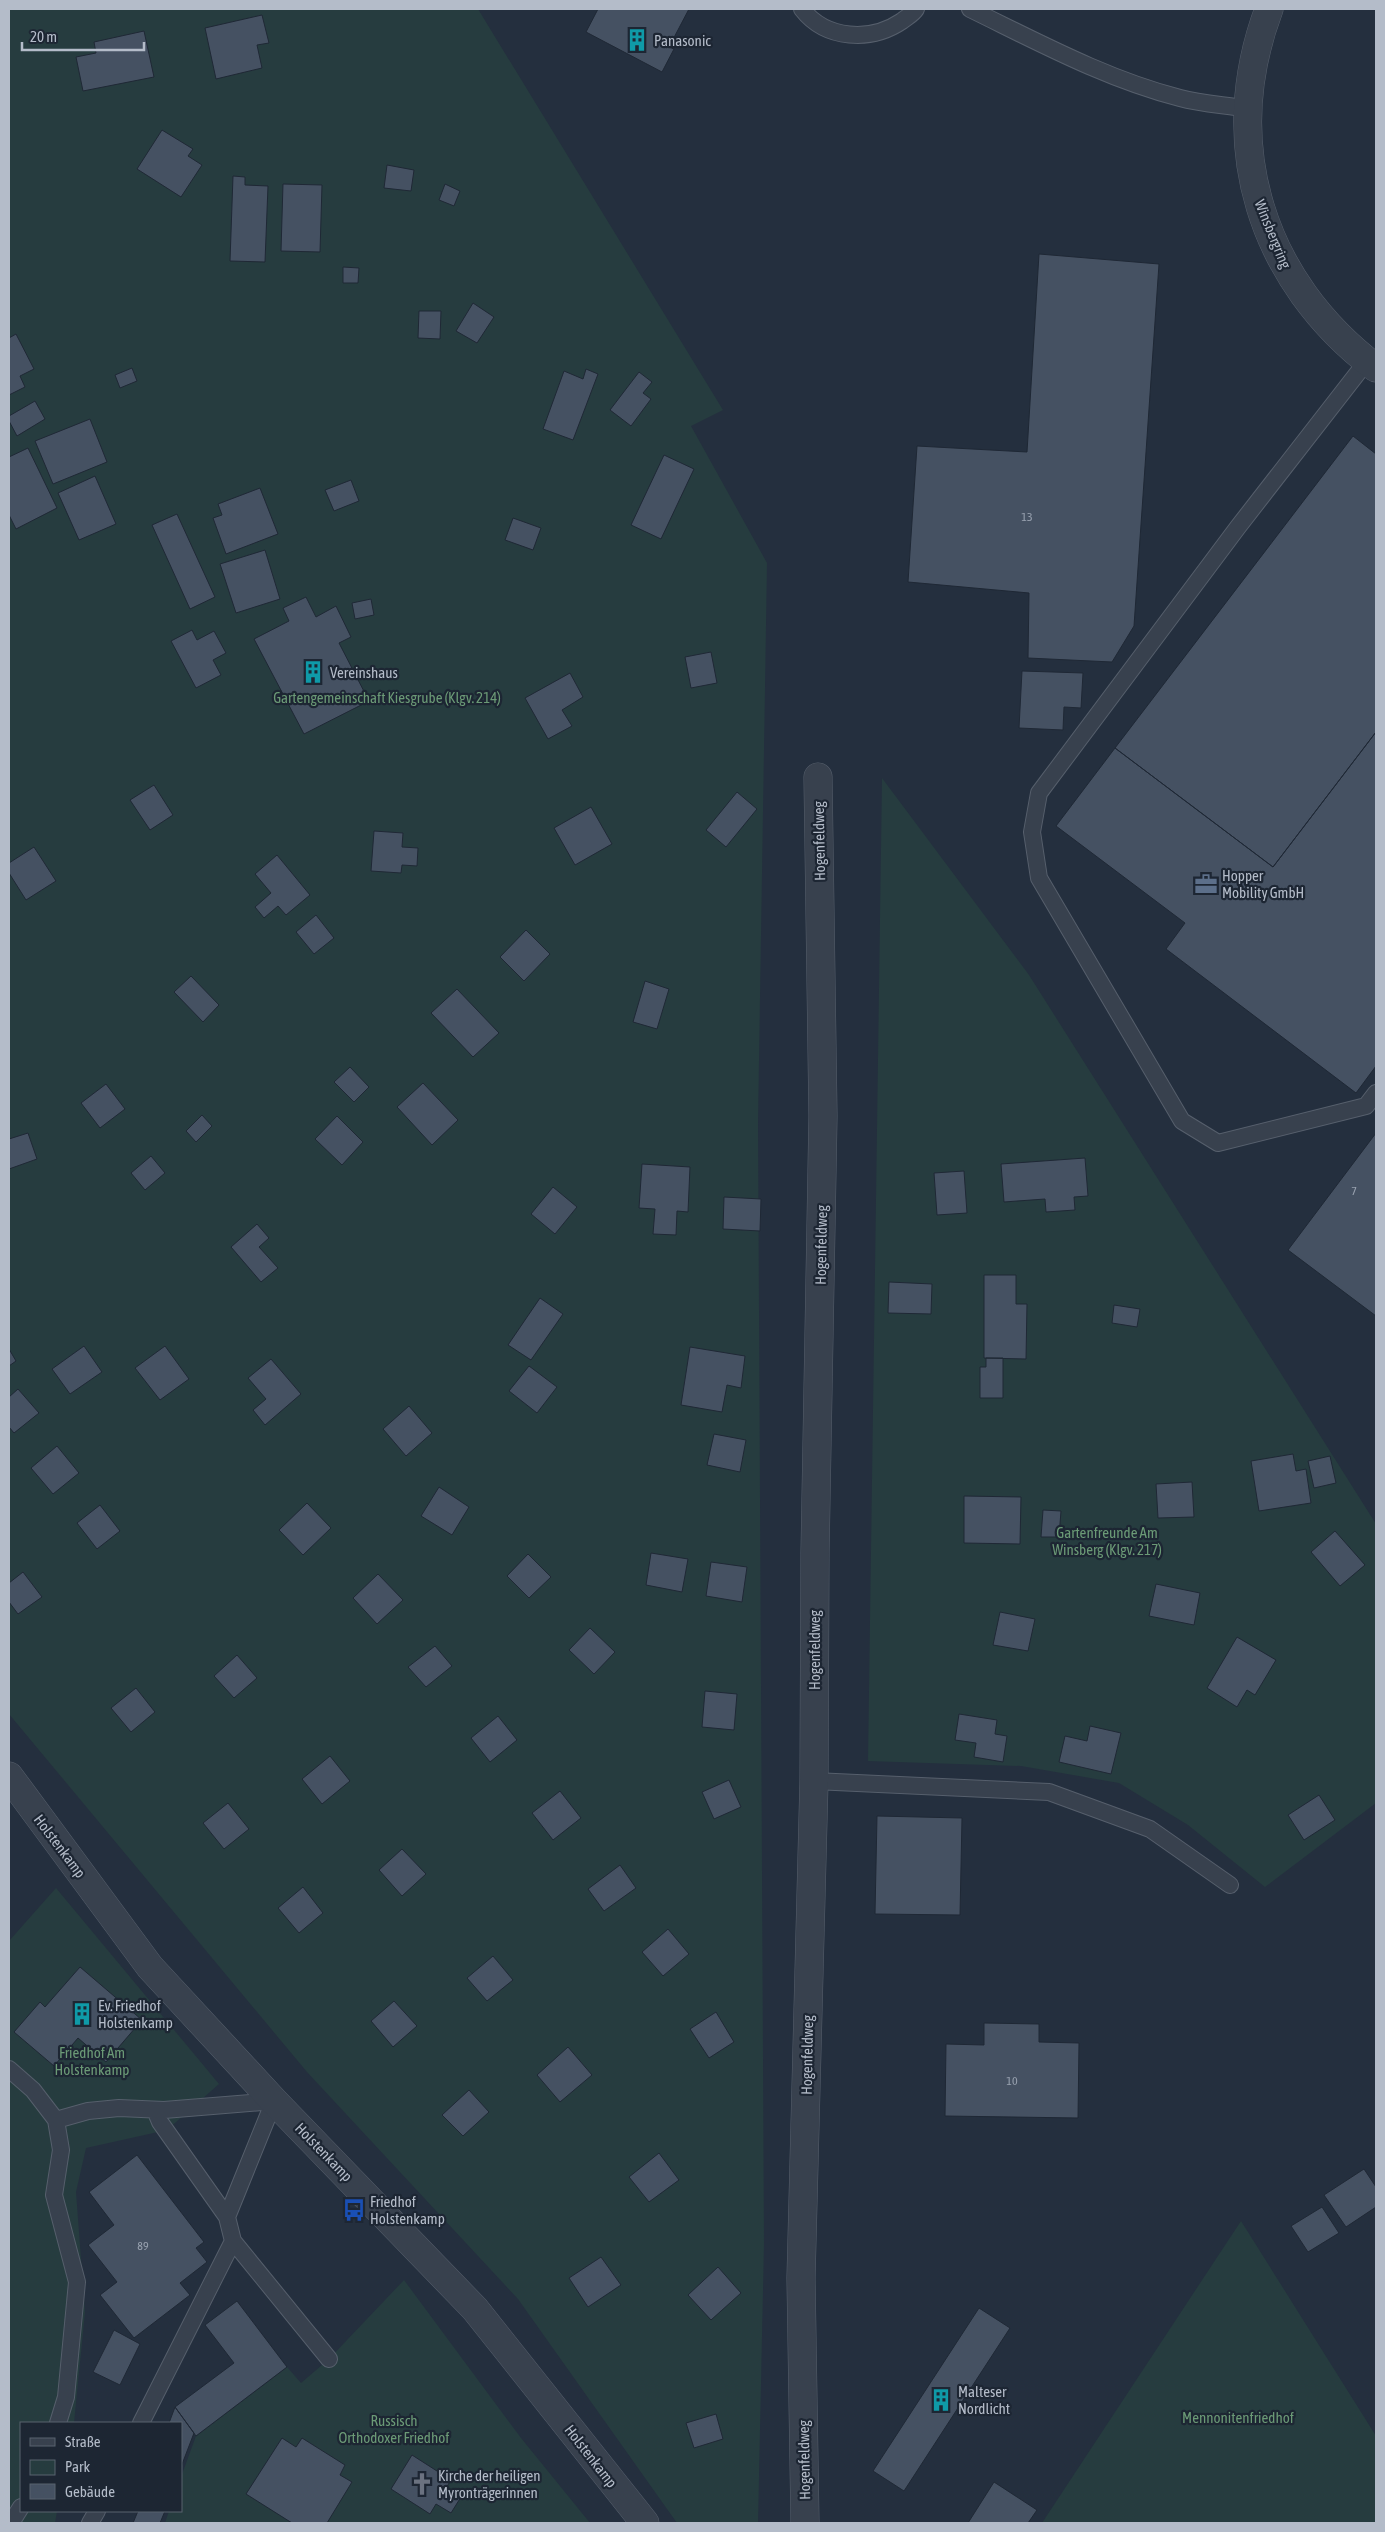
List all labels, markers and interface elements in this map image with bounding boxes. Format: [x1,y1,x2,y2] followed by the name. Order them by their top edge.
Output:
[22,20,145,52] scale bar
[624,27,650,53] building icon: Panasonic
[30,28,57,45] text: 20 m
[654,32,711,49] place label: Panasonic
[1251,197,1295,271] street label: Winsbergring
[1021,510,1033,524] house number: 13
[300,659,326,685] building icon: Vereinshaus
[330,664,398,681] place label: Vereinshaus
[273,689,501,706] park label: Gartengemeinschaft Kiesgrube (Klgv. 214)
[810,800,828,881] street label: Hogenfeldweg
[1222,867,1304,901] place label: Hopper Mobility GmbH
[1193,871,1219,897] office icon: Hopper Mobility GmbH
[1351,1184,1357,1198] house number: 7
[812,1204,830,1285] street label: Hogenfeldweg
[1052,1524,1162,1558] park label: Gartenfreunde Am Winsberg (Klgv. 217)
[806,1609,823,1690] street label: Hogenfeldweg
[31,1811,89,1881] street label: Holstenkamp
[98,1997,173,2031] place label: Ev. Friedhof Holstenkamp
[69,2001,95,2027] building icon: Ev. Friedhof Holstenkamp
[798,2014,816,2095] street label: Hogenfeldweg
[55,2044,129,2078] park label: Friedhof Am Holstenkamp
[1006,2074,1018,2088] house number: 10
[292,2119,356,2185] street label: Holstenkamp
[370,2193,445,2227] place label: Friedhof Holstenkamp
[341,2197,367,2223] bus stop icon: Friedhof Holstenkamp
[137,2239,149,2253] house number: 89
[958,2383,1010,2417] place label: Malteser Nordlicht
[928,2387,954,2413] building icon: Malteser Nordlicht
[1182,2409,1294,2426] park label: Mennonitenfriedhof
[339,2412,449,2446] park label: Russisch Orthodoxer Friedhof
[795,2419,813,2500] street label: Hogenfeldweg
[561,2421,621,2491] street label: Holstenkamp
[20,2422,182,2512] legend
[65,2433,101,2450] text: Straße
[65,2458,90,2475] text: Park
[438,2467,541,2501] place label: Kirche der heiligen Myronträgerinnen
[409,2471,435,2497] church icon: Kirche der heiligen Myronträgerinnen
[65,2483,115,2500] text: Gebäude

